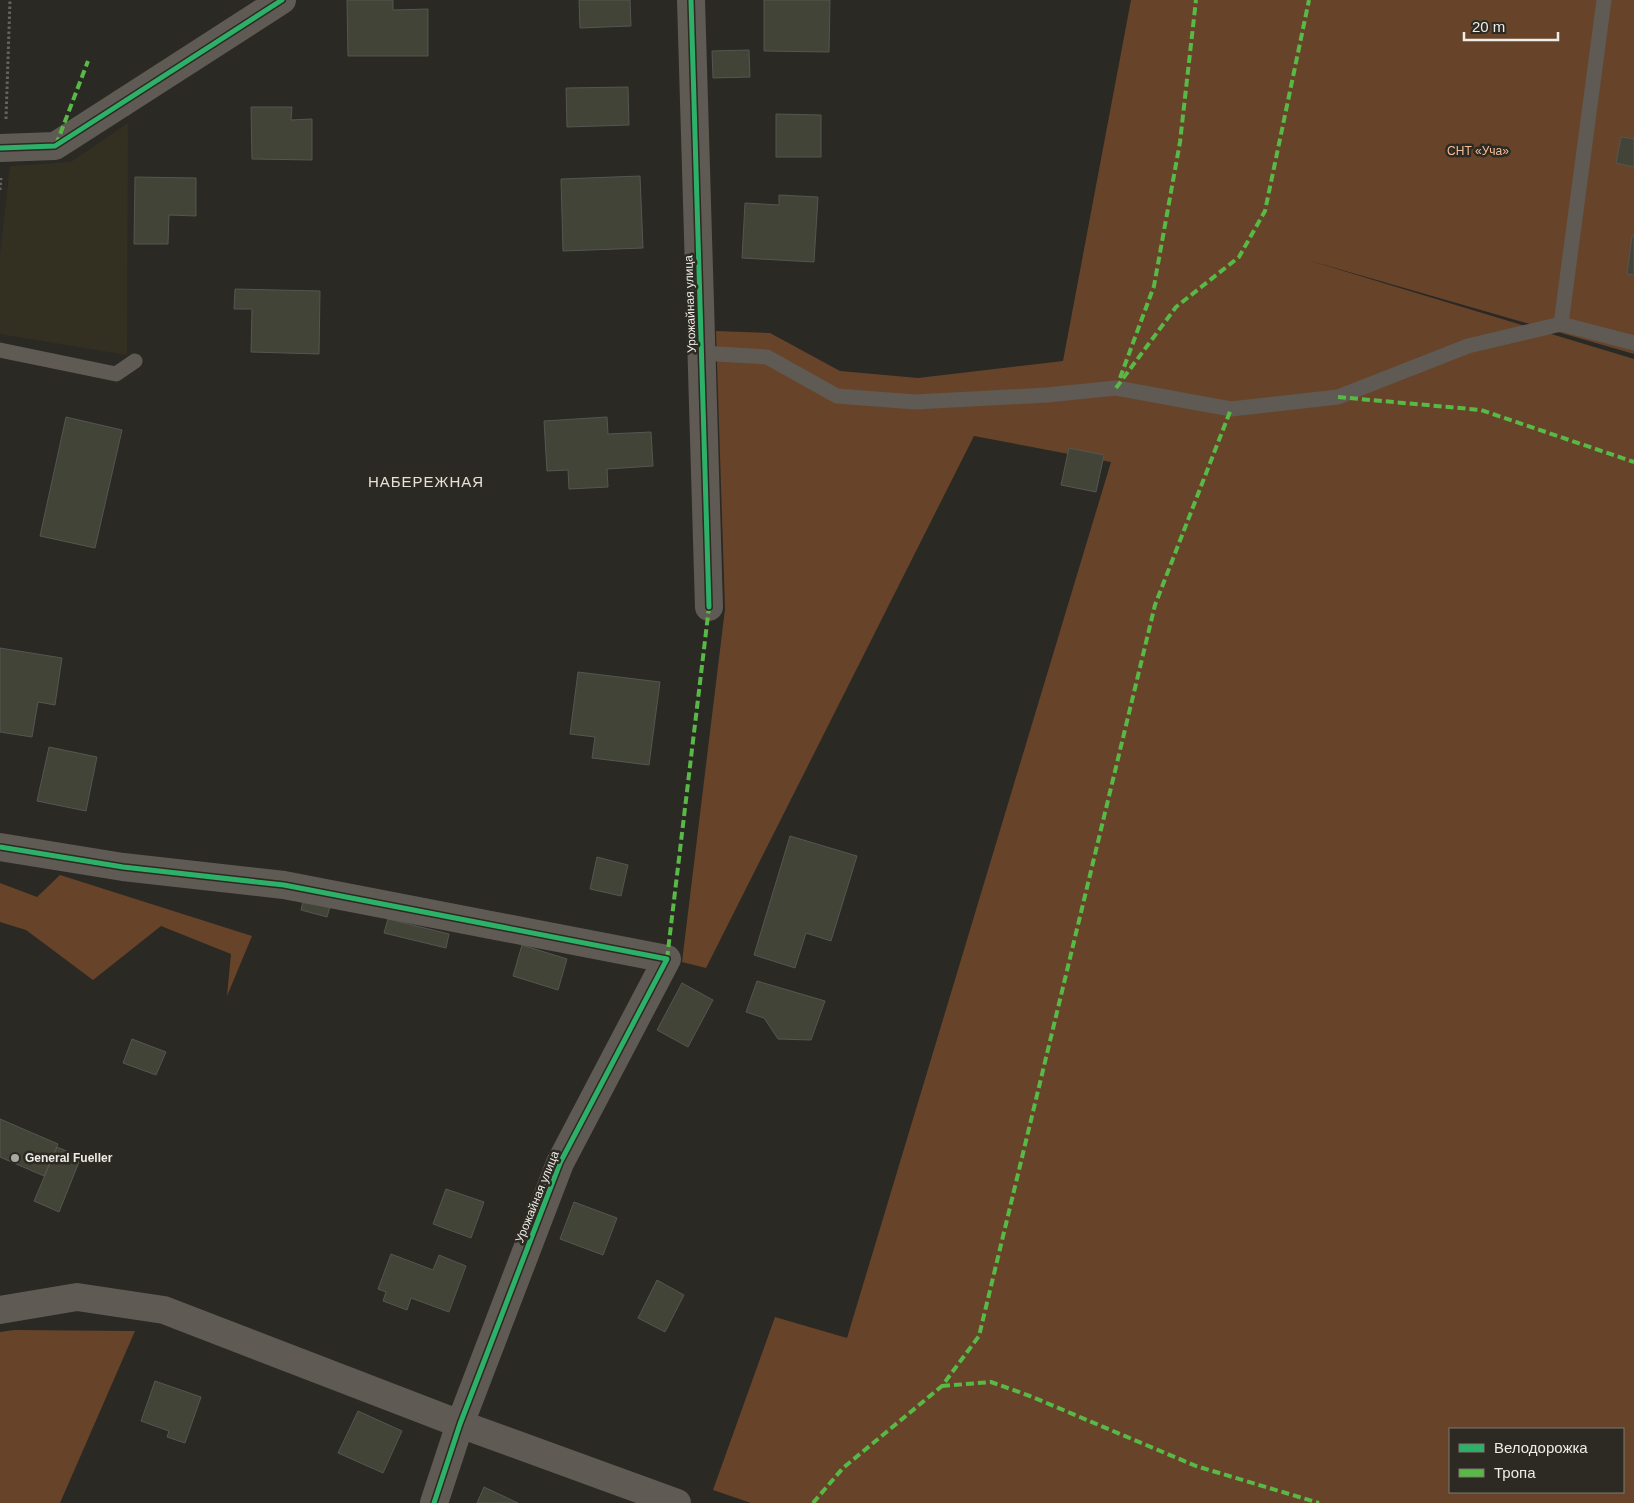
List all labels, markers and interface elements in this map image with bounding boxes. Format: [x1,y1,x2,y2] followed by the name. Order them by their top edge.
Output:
[1464,10,1558,42] scale bar
[1472,18,1505,35] text: 20 m
[1447,144,1509,158] park label: СНТ «Уча»
[681,255,699,353] street label: Урожайная улица
[368,473,484,490] district label: НАБЕРЕЖНАЯ
[512,1149,562,1245] street label: Урожайная улица
[25,1151,113,1165] place label: General Fueller
[9,1152,21,1164] marker: General Fueller
[1449,1428,1624,1493] legend
[1494,1439,1588,1456] text: Велодорожка
[1494,1464,1536,1481] text: Тропа

